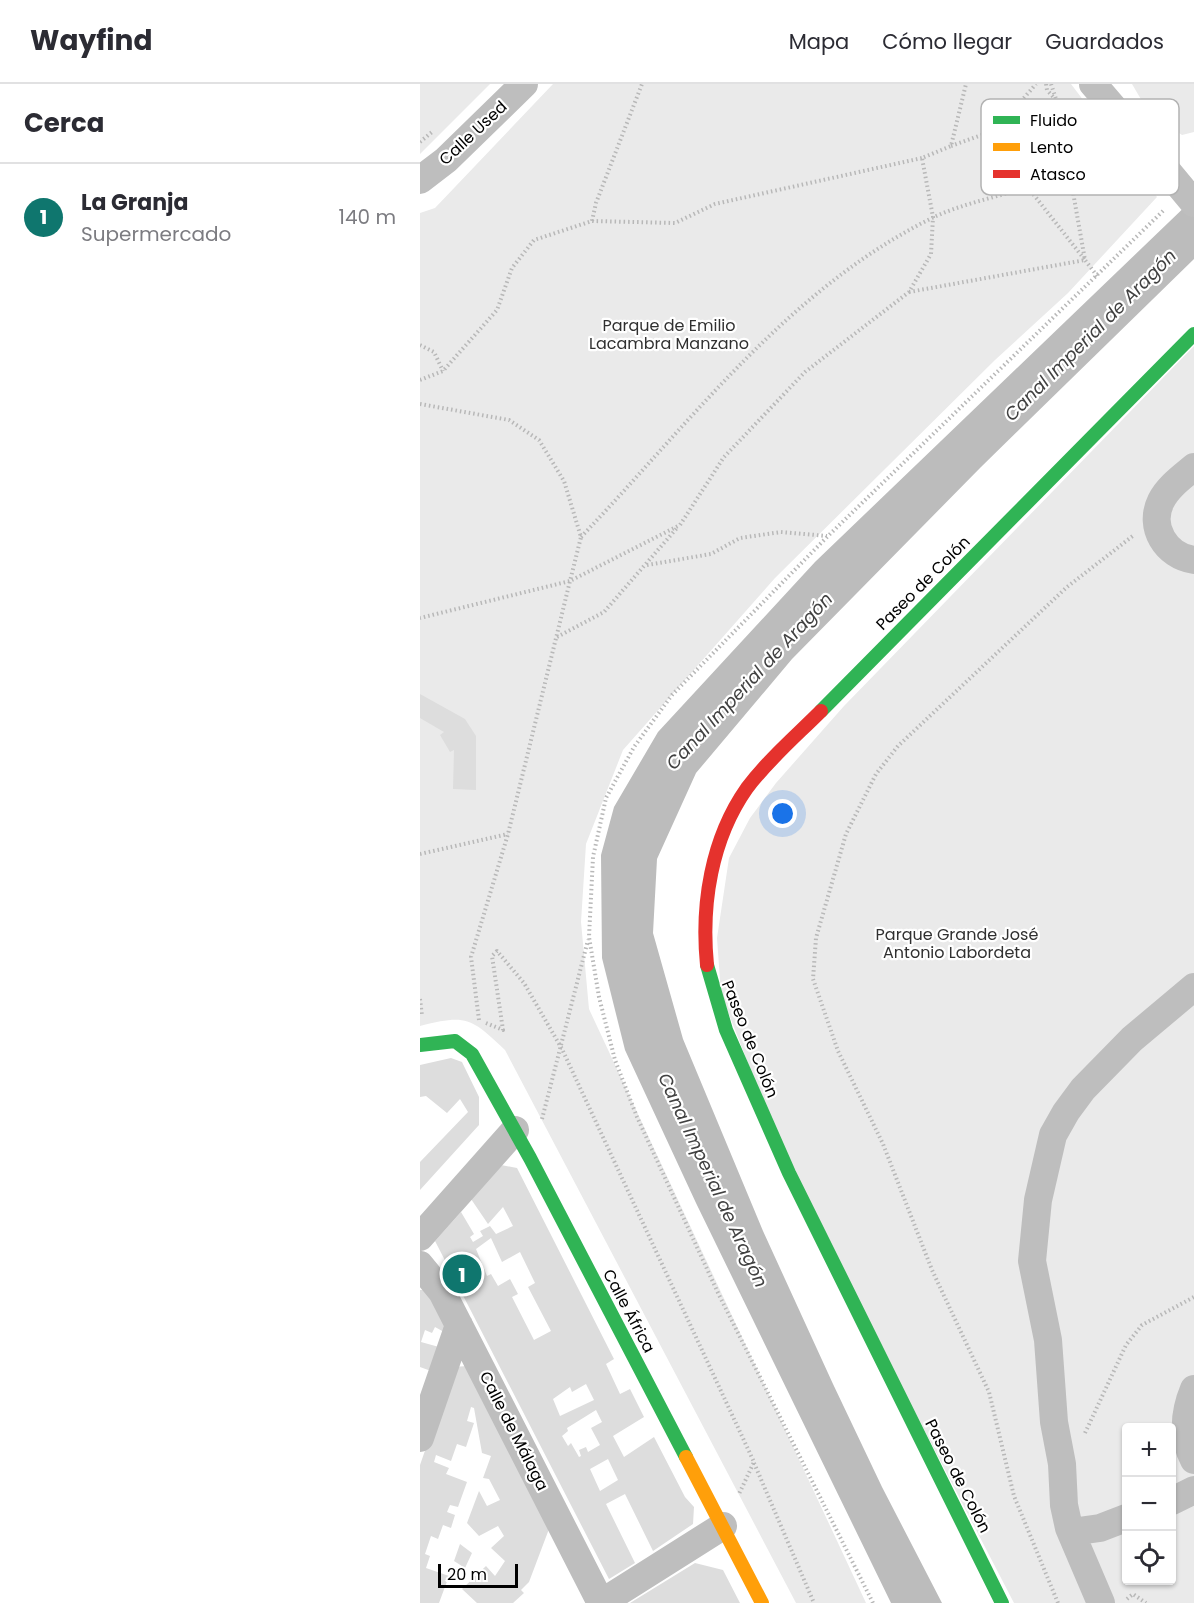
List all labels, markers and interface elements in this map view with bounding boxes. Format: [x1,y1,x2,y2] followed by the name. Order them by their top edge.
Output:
[30,21,152,60] text: Wayfind
[789,27,849,56] text: Mapa
[882,27,1012,56] text: Cómo llegar
[1045,27,1164,56] text: Guardados
[434,96,512,170] street label: Calle Used
[981,99,1179,195] legend
[24,105,104,141] text: Cerca
[1030,109,1077,132] text: Fluido
[1030,136,1073,159] text: Lento
[1030,163,1086,186] text: Atasco
[81,187,188,218] text: La Granja
[40,203,47,231] text: 1
[339,203,396,231] text: 140 m
[81,220,231,248] text: Supermercado
[998,243,1182,427] water label: Canal Imperial de Aragón
[589,314,749,355] park label: Parque de Emilio Lacambra Manzano
[871,531,975,635] street label: Paseo de Colón
[660,587,838,775] water label: Canal Imperial de Aragón
[768,799,797,828] your location
[876,923,1038,964] park label: Parque Grande José Antonio Labordeta
[716,977,784,1101] street label: Paseo de Colón
[652,1069,774,1291] water label: Canal Imperial de Aragón
[442,1252,482,1296] pin: 1
[597,1265,661,1357] street label: Calle África
[474,1367,554,1495] street label: Calle de Málaga
[919,1415,997,1537] street label: Paseo de Colón
[1122,1423,1176,1585] map controls
[1122,1423,1176,1477] button: +
[1122,1477,1176,1531] button: −
[1122,1531,1176,1585] button: locate
[438,1561,518,1588] scale bar
[447,1563,487,1586] text: 20 m

